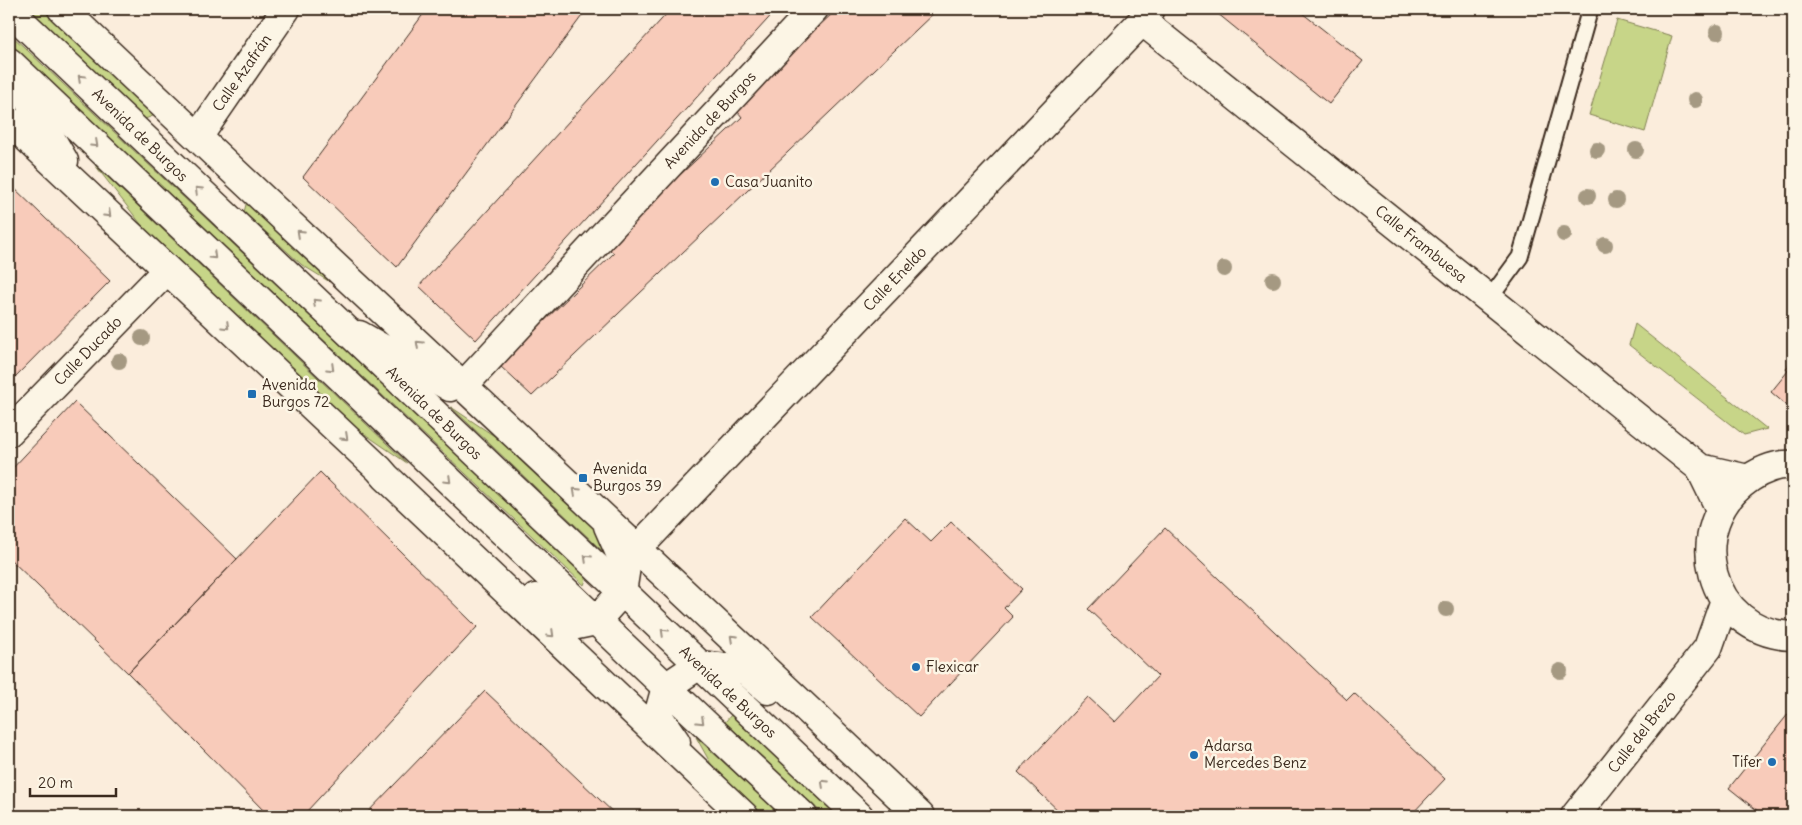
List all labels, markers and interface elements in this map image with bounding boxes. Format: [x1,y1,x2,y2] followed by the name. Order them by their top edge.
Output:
[208,30,275,115] street label: Calle Azafrán
[660,67,760,172] street label: Avenida de Burgos
[77,75,86,84] one-way arrow
[88,84,193,186] street label: Avenida de Burgos
[89,138,98,147] one-way arrow
[725,172,813,191] place label: Casa Juanito
[709,176,721,188] marker: Casa Juanito
[195,187,204,196] one-way arrow
[1372,201,1471,287] street label: Calle Frambuesa
[102,208,111,217] one-way arrow
[297,230,306,239] one-way arrow
[859,242,930,315] street label: Calle Eneldo
[207,250,216,259] one-way arrow
[313,299,322,308] one-way arrow
[50,312,125,389] street label: Calle Ducado
[221,320,230,329] one-way arrow
[416,341,425,350] one-way arrow
[325,362,334,371] one-way arrow
[382,362,487,464] street label: Avenida de Burgos
[262,375,329,411] place label: Avenida Burgos 72
[246,388,258,400] marker: Avenida Burgos 72
[339,431,348,440] one-way arrow
[593,459,662,495] place label: Avenida Burgos 39
[577,472,589,484] marker: Avenida Burgos 39
[442,474,451,483] one-way arrow
[573,488,582,497] one-way arrow
[583,555,592,564] one-way arrow
[545,628,554,637] one-way arrow
[661,629,670,638] one-way arrow
[730,635,739,644] one-way arrow
[676,642,781,742] street label: Avenida de Burgos
[926,657,979,676] place label: Flexicar
[910,661,922,673] marker: Flexicar
[1603,687,1680,777] street label: Calle del Brezo
[695,715,704,724] one-way arrow
[1204,736,1307,772] place label: Adarsa Mercedes Benz
[1188,749,1200,761] marker: Adarsa Mercedes Benz
[1732,752,1762,771] place label: Tifer
[1766,756,1778,768] marker: Tifer
[30,765,116,797] scale bar
[38,773,73,792] text: 20 m
[820,780,829,789] one-way arrow

